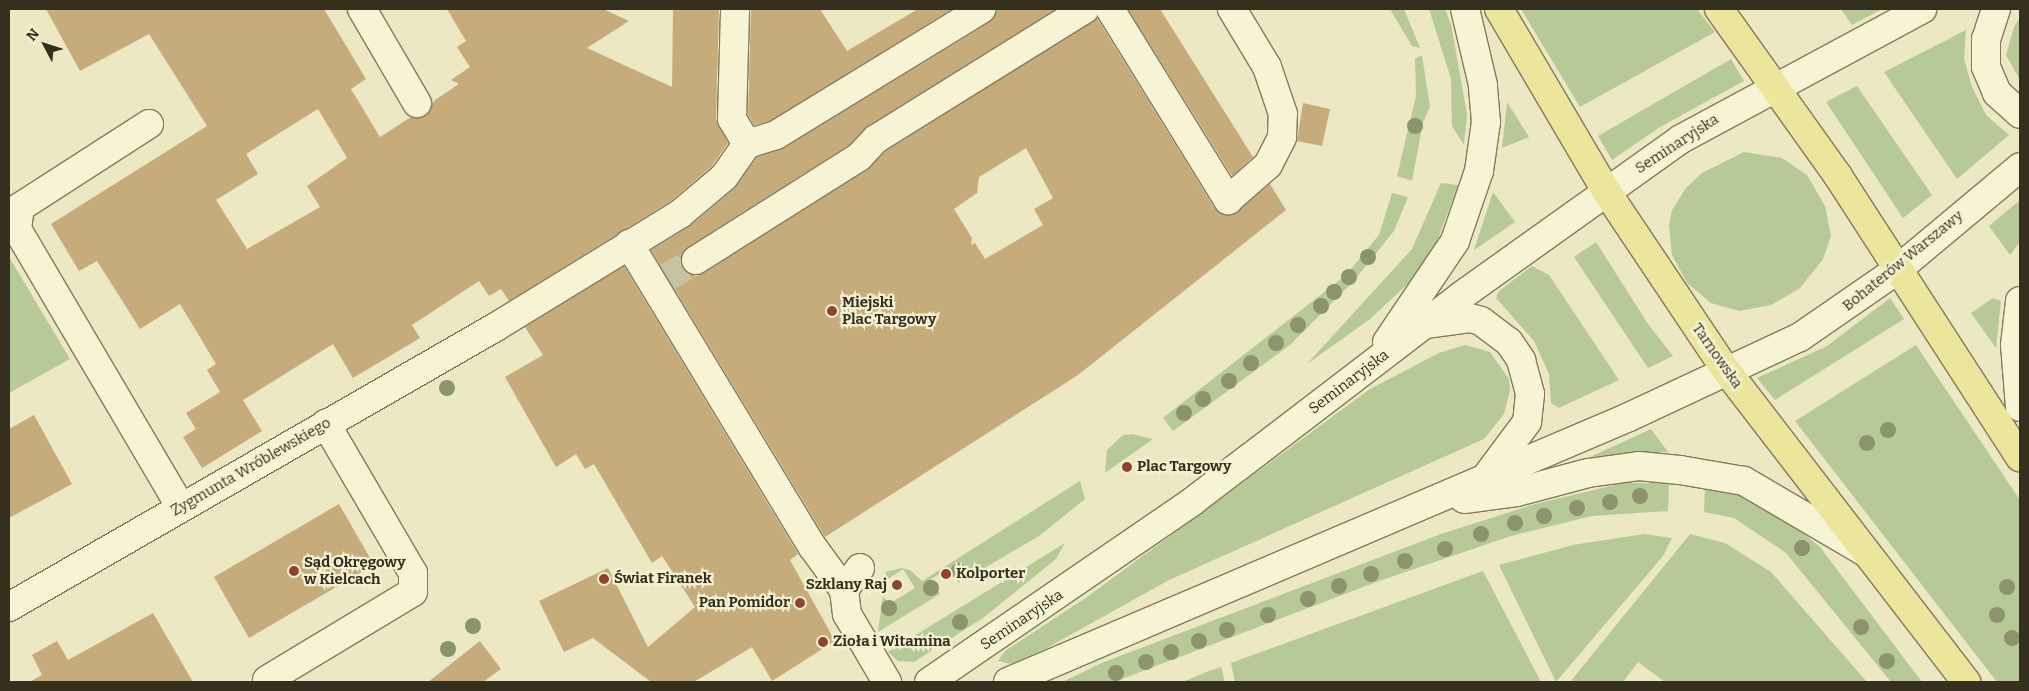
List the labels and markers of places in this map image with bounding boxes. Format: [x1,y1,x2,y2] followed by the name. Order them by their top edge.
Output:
[842,293,936,328] place label: Miejski Plac Targowy
[826,305,838,317] marker: Miejski Plac Targowy
[1137,458,1231,476] place label: Plac Targowy
[1121,461,1133,473] marker: Plac Targowy
[304,553,406,588] place label: Sąd Okręgowy w Kielcach
[288,565,300,577] marker: Sąd Okręgowy w Kielcach
[956,565,1025,583] place label: Kolporter
[940,568,952,580] marker: Kolporter
[614,570,712,588] place label: Świat Firanek
[598,573,610,585] marker: Świat Firanek
[806,576,887,594] place label: Szklany Raj
[891,579,903,591] marker: Szklany Raj
[699,594,790,612] place label: Pan Pomidor
[794,597,806,609] marker: Pan Pomidor
[833,633,951,651] place label: Zioła i Witamina
[817,636,829,648] marker: Zioła i Witamina

